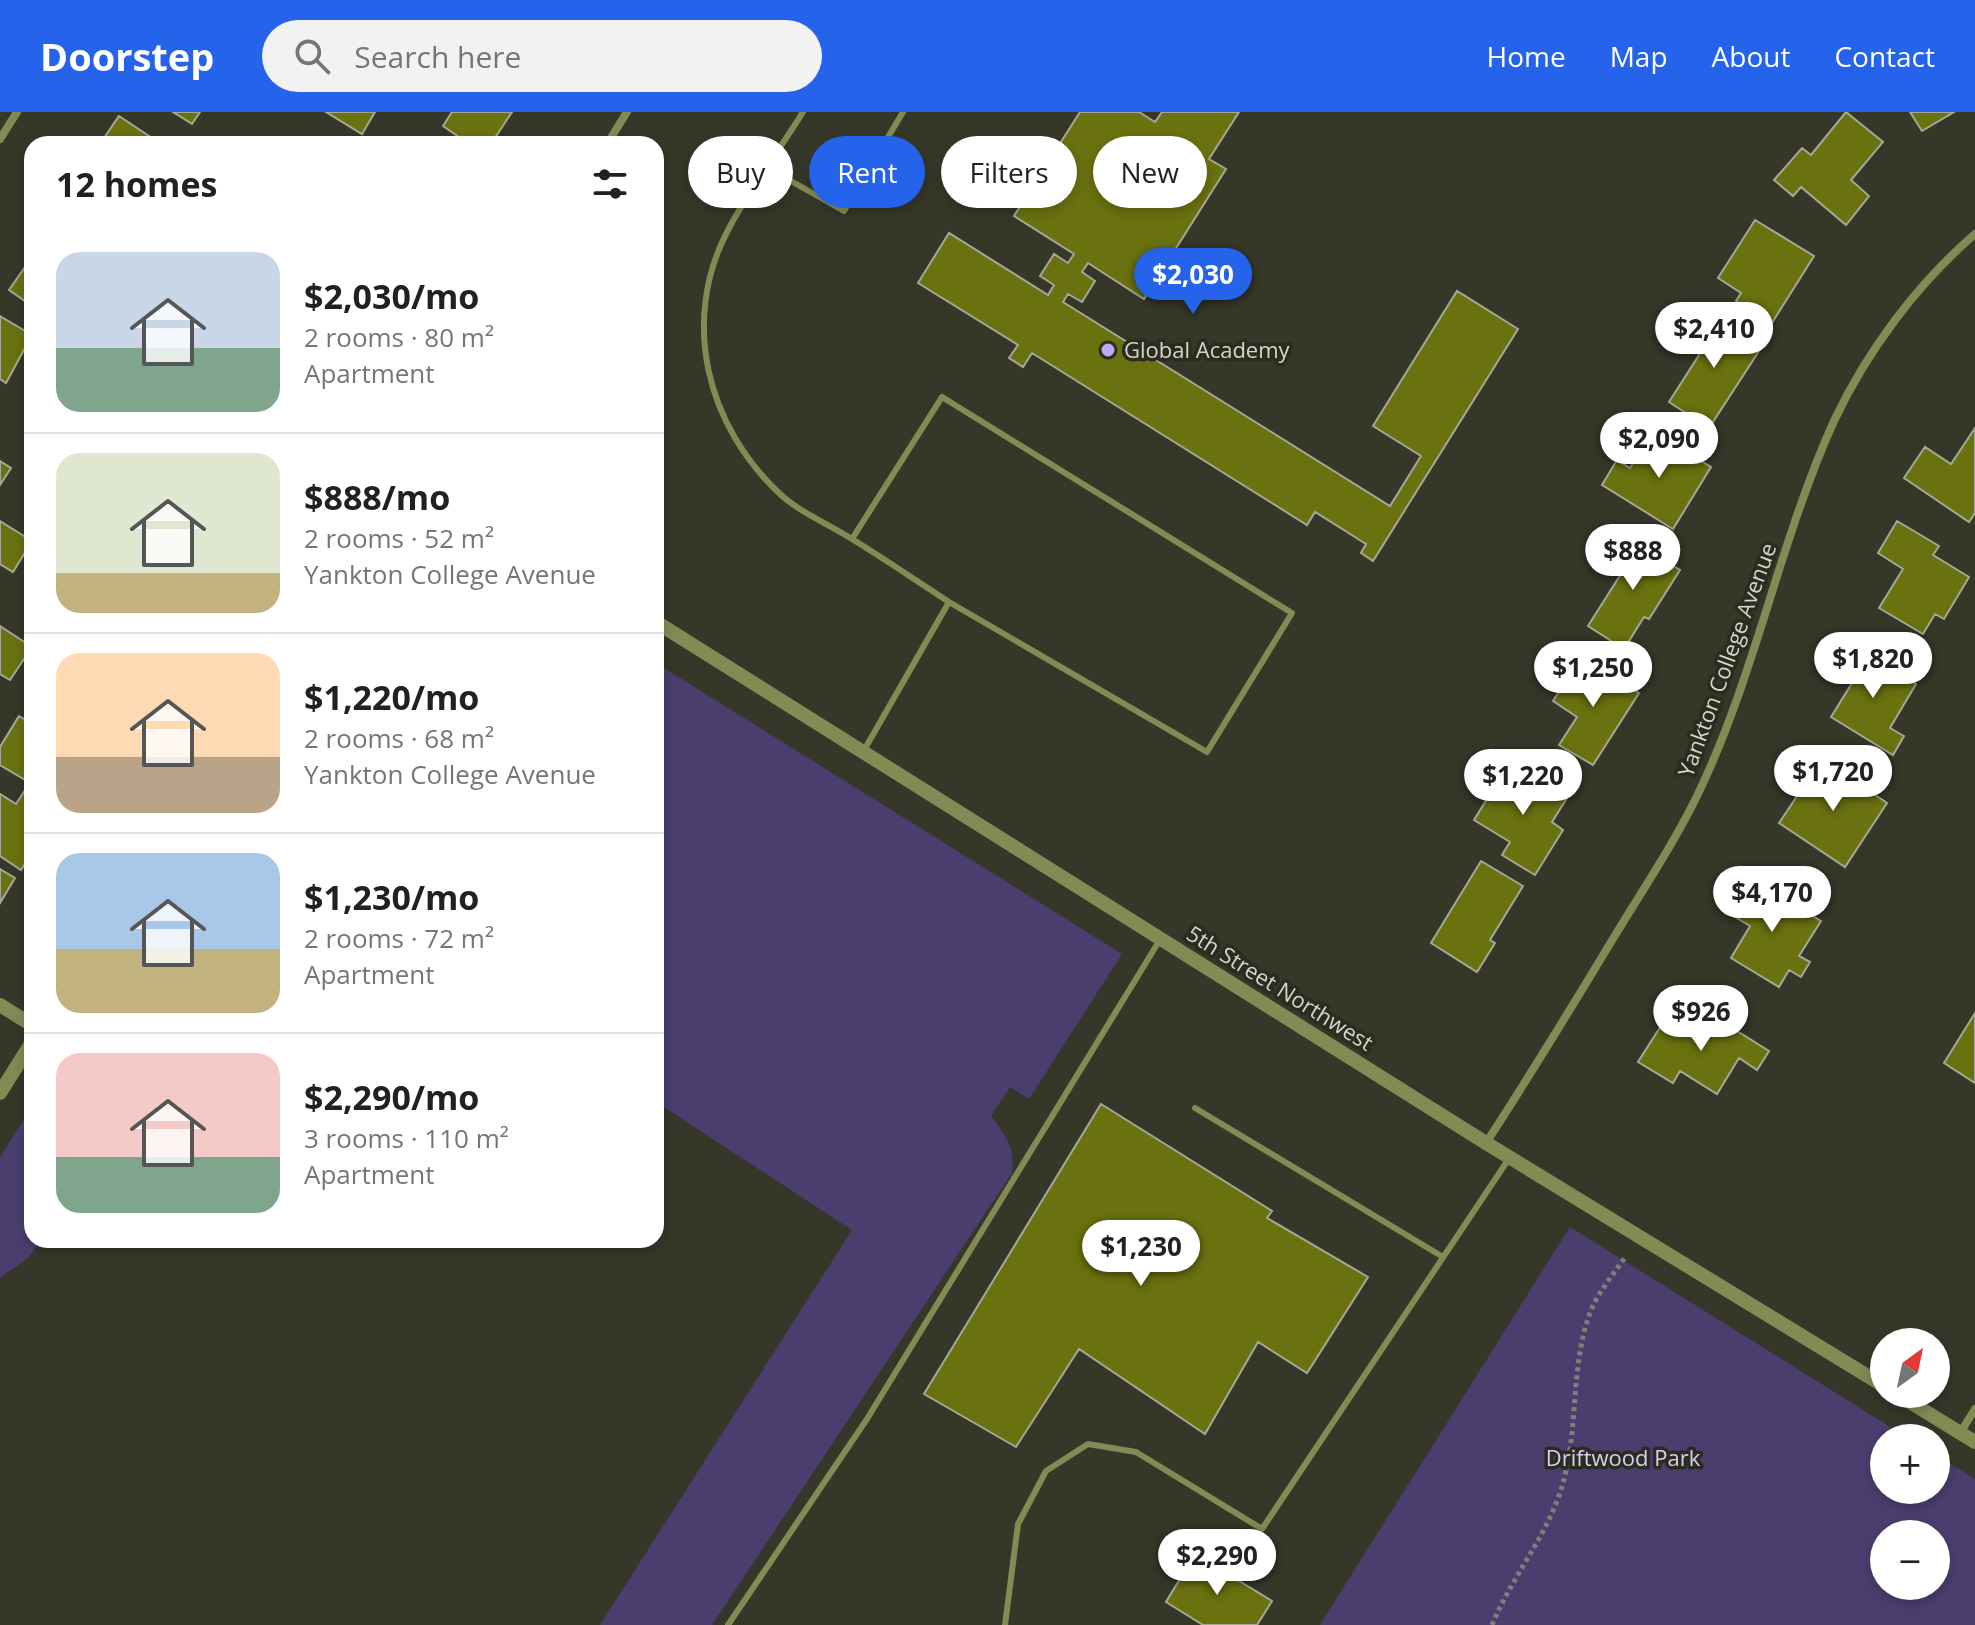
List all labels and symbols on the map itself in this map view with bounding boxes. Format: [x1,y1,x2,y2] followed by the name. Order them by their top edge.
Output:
[1128,248,1258,316] pin: $2,030
[1649,302,1779,370] pin: $2,410
[1124,334,1291,364] place label: Global Academy
[1099,341,1117,359] marker: Global Academy
[1594,412,1724,480] pin: $2,090
[1586,524,1680,592] pin: $888
[1670,538,1782,781] street label: Yankton College Avenue
[1808,632,1938,700] pin: $1,820
[1528,641,1658,709] pin: $1,250
[1768,745,1898,813] pin: $1,720
[1458,749,1588,817] pin: $1,220
[1707,866,1837,934] pin: $4,170
[1182,918,1380,1057] street label: 5th Street Northwest
[1654,985,1748,1053] pin: $926
[1076,1220,1206,1288] pin: $1,230
[1870,1328,1950,1408] north arrow
[1546,1442,1701,1472] park label: Driftwood Park
[1152,1529,1282,1597] pin: $2,290

